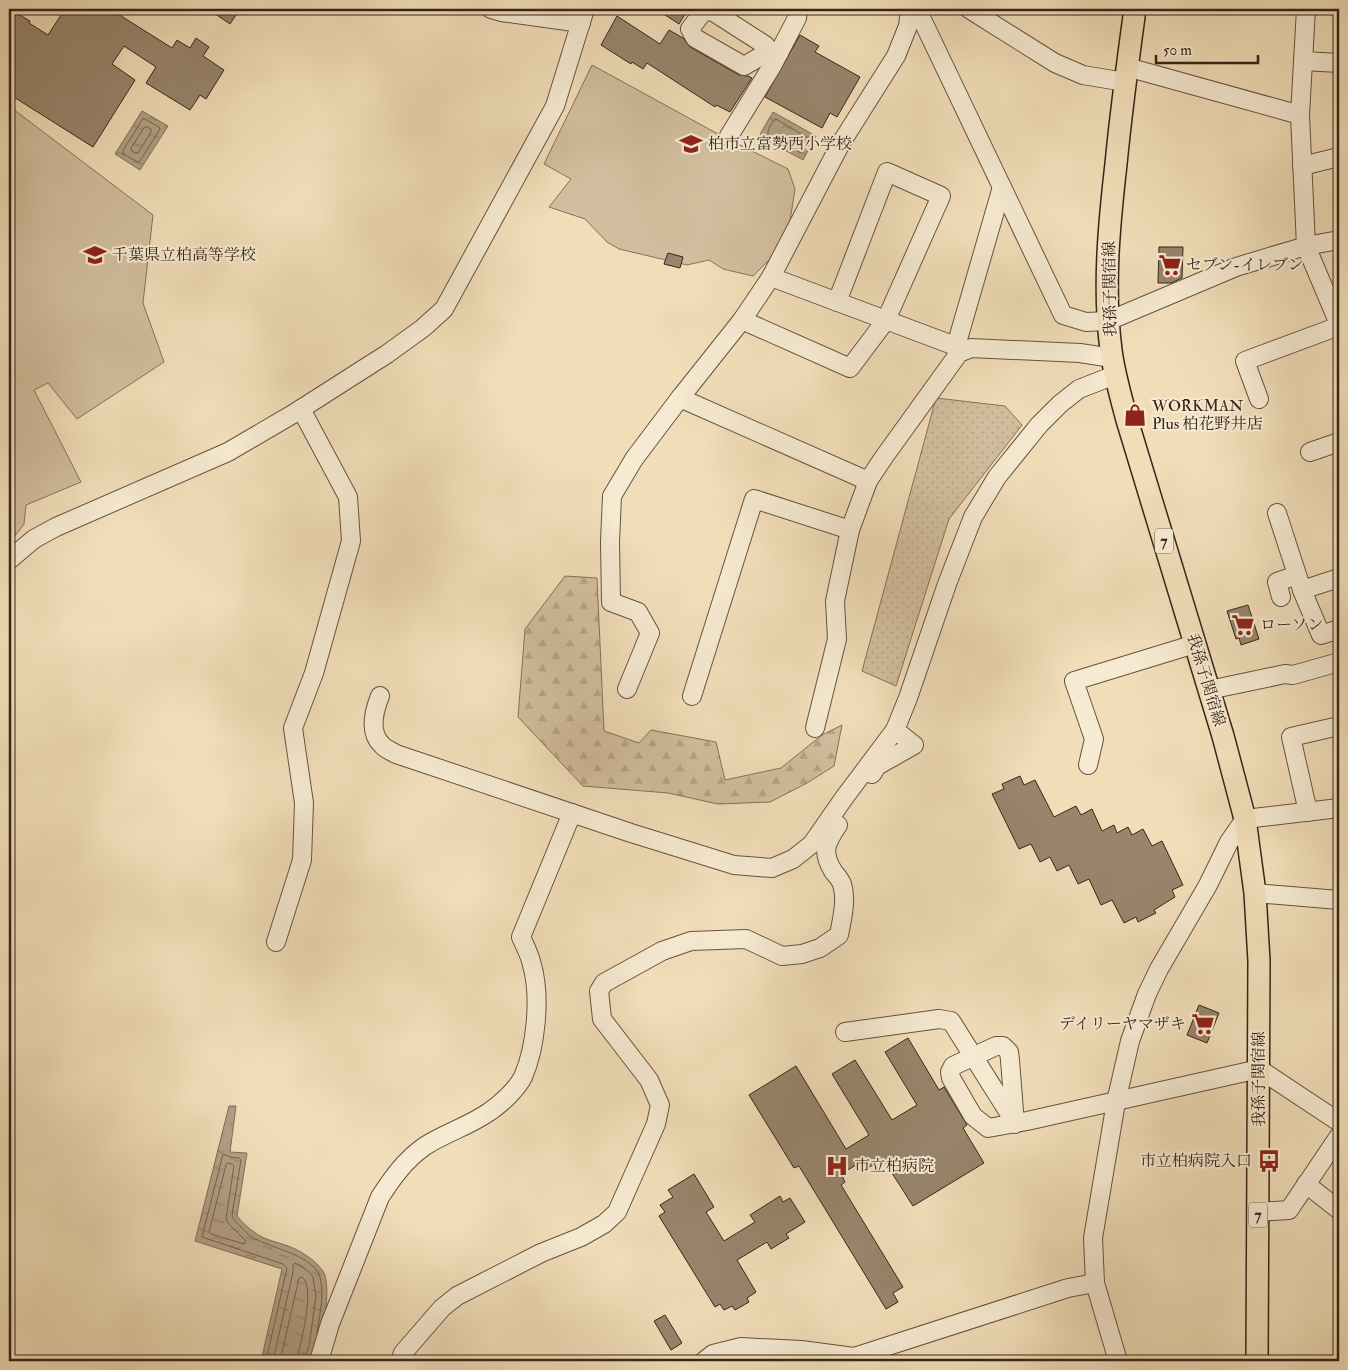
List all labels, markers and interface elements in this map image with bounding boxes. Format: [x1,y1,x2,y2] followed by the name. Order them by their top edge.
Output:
[1156,32,1258,64] scale bar
[1163,41,1192,60] text: 50 m
[678,131,704,157] school or university icon: 柏市立富勢西小学校
[708,134,852,154] place label: 柏市立富勢西小学校
[1099,241,1121,337] street label: 我孫子関宿線
[82,242,108,268] school or university icon: 千葉県立柏高等学校
[112,245,256,265] place label: 千葉県立柏高等学校
[1157,252,1183,278] supermarket icon: セブン-イレブン
[1186,255,1304,275] place label: セブン-イレブン
[1151,396,1263,434] place label: WORKMAN Plus 柏花野井店
[1122,402,1148,428] shop icon: WORKMAN Plus 柏花野井店
[1155,528,1173,554] road number: 7
[1230,612,1256,638] supermarket icon: ローソン
[1260,615,1323,635] place label: ローソン
[1182,631,1230,729] street label: 我孫子関宿線
[1190,1011,1216,1037] supermarket icon: デイリーヤマザキ
[1059,1014,1186,1034] place label: デイリーヤマザキ
[1249,1031,1269,1127] street label: 我孫子関宿線
[1256,1148,1282,1174] bus stop icon: 市立柏病院入口
[1140,1151,1252,1171] place label: 市立柏病院入口
[824,1153,850,1179] hospital icon: 市立柏病院
[854,1156,934,1176] place label: 市立柏病院
[1249,1202,1267,1228] road number: 7

